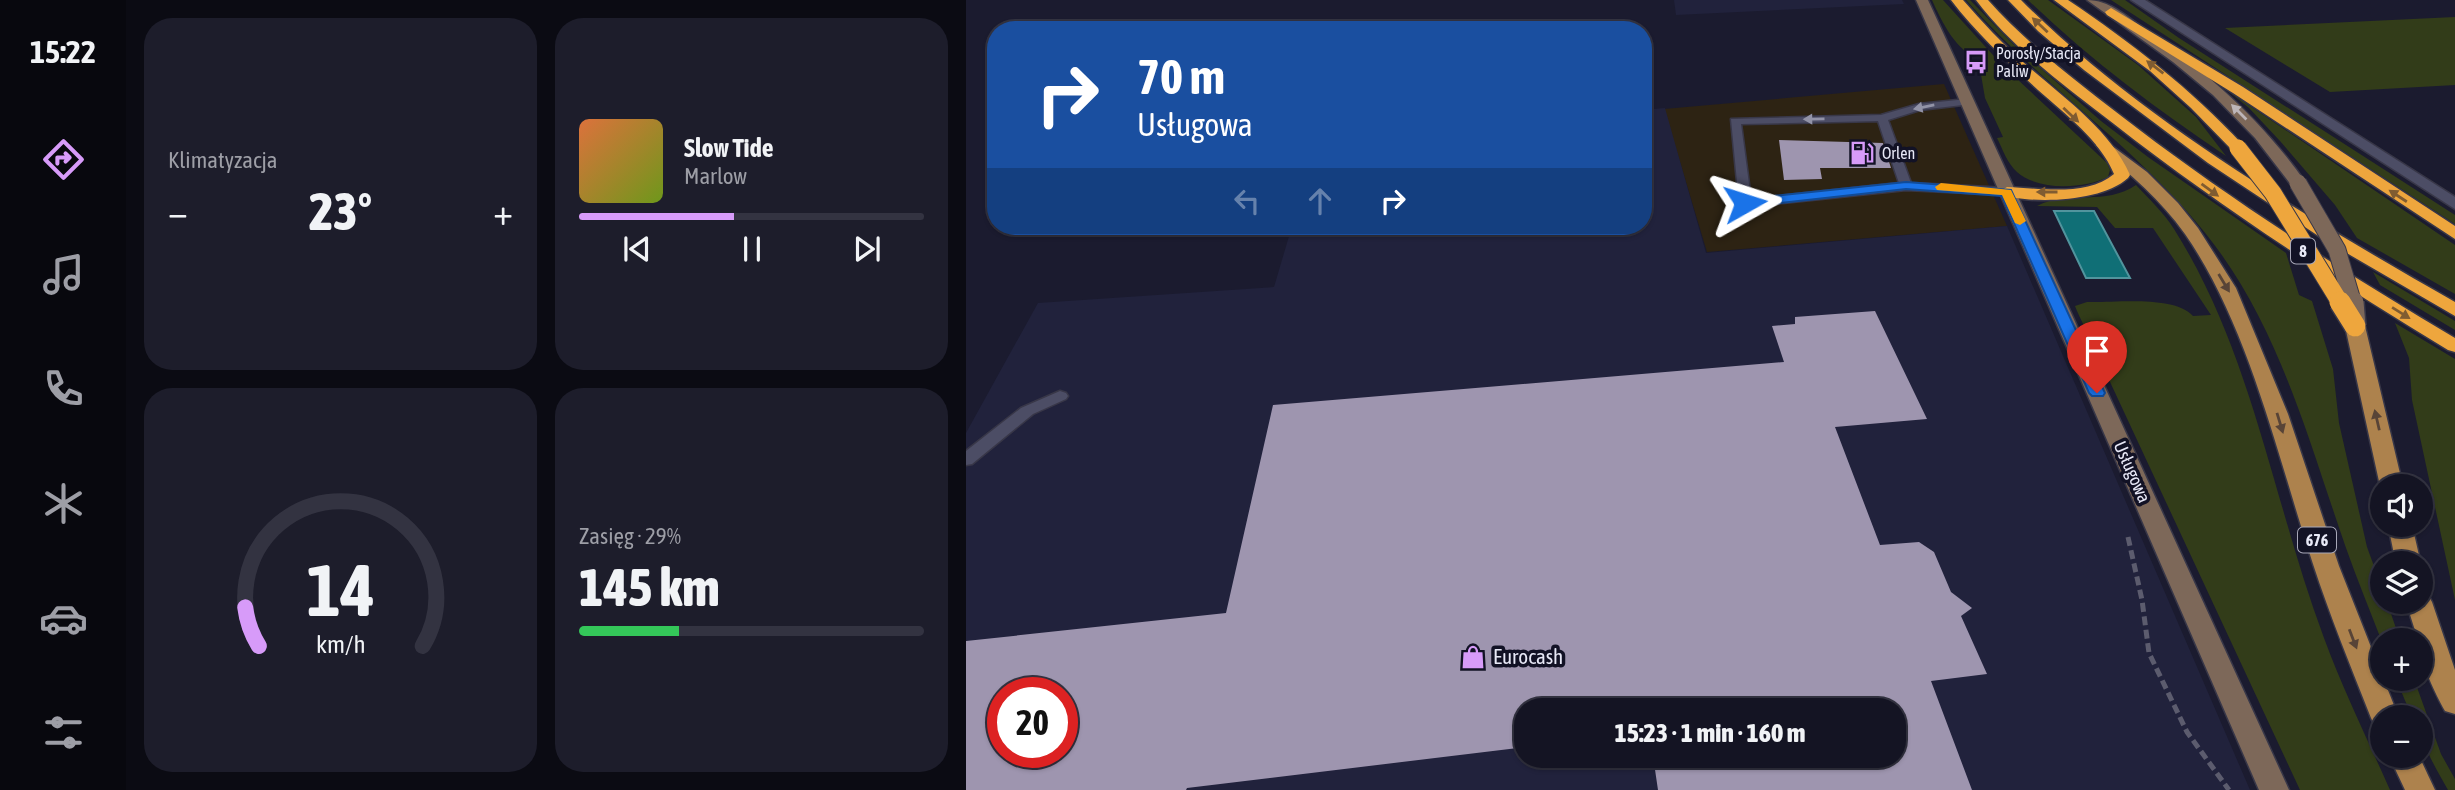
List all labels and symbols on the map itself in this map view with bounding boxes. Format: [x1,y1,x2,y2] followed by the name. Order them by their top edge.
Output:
[2032,17,2049,33] one-way arrow
[1996,44,2081,80] place label: Porosły/Stacja Paliw
[1962,48,1990,76] bus stop icon: Porosły/Stacja Paliw
[2146,59,2164,74] one-way arrow
[1913,102,1935,113] one-way arrow
[2231,104,2247,120] one-way arrow
[2063,106,2080,123] one-way arrow
[1803,114,1825,125] one-way arrow
[1848,139,1876,167] fuel station icon: Orlen
[1882,144,1915,162] place label: Orlen
[1708,166,1782,240] position arrow
[2201,183,2219,197] one-way arrow
[2035,186,2057,198] one-way arrow
[2389,190,2408,203] one-way arrow
[2291,238,2315,264] road number: 8
[2218,274,2230,293] one-way arrow
[2392,307,2411,319] one-way arrow
[2067,321,2127,393] pin
[2371,409,2382,431] one-way arrow
[2275,413,2285,434] one-way arrow
[2110,438,2155,506] street label: Usługowa
[2298,527,2336,552] road number: 676
[2348,628,2359,649] one-way arrow
[1459,643,1487,671] shop icon: Eurocash
[1493,644,1563,668] place label: Eurocash
[987,677,1078,768] speed limit sign: 20

